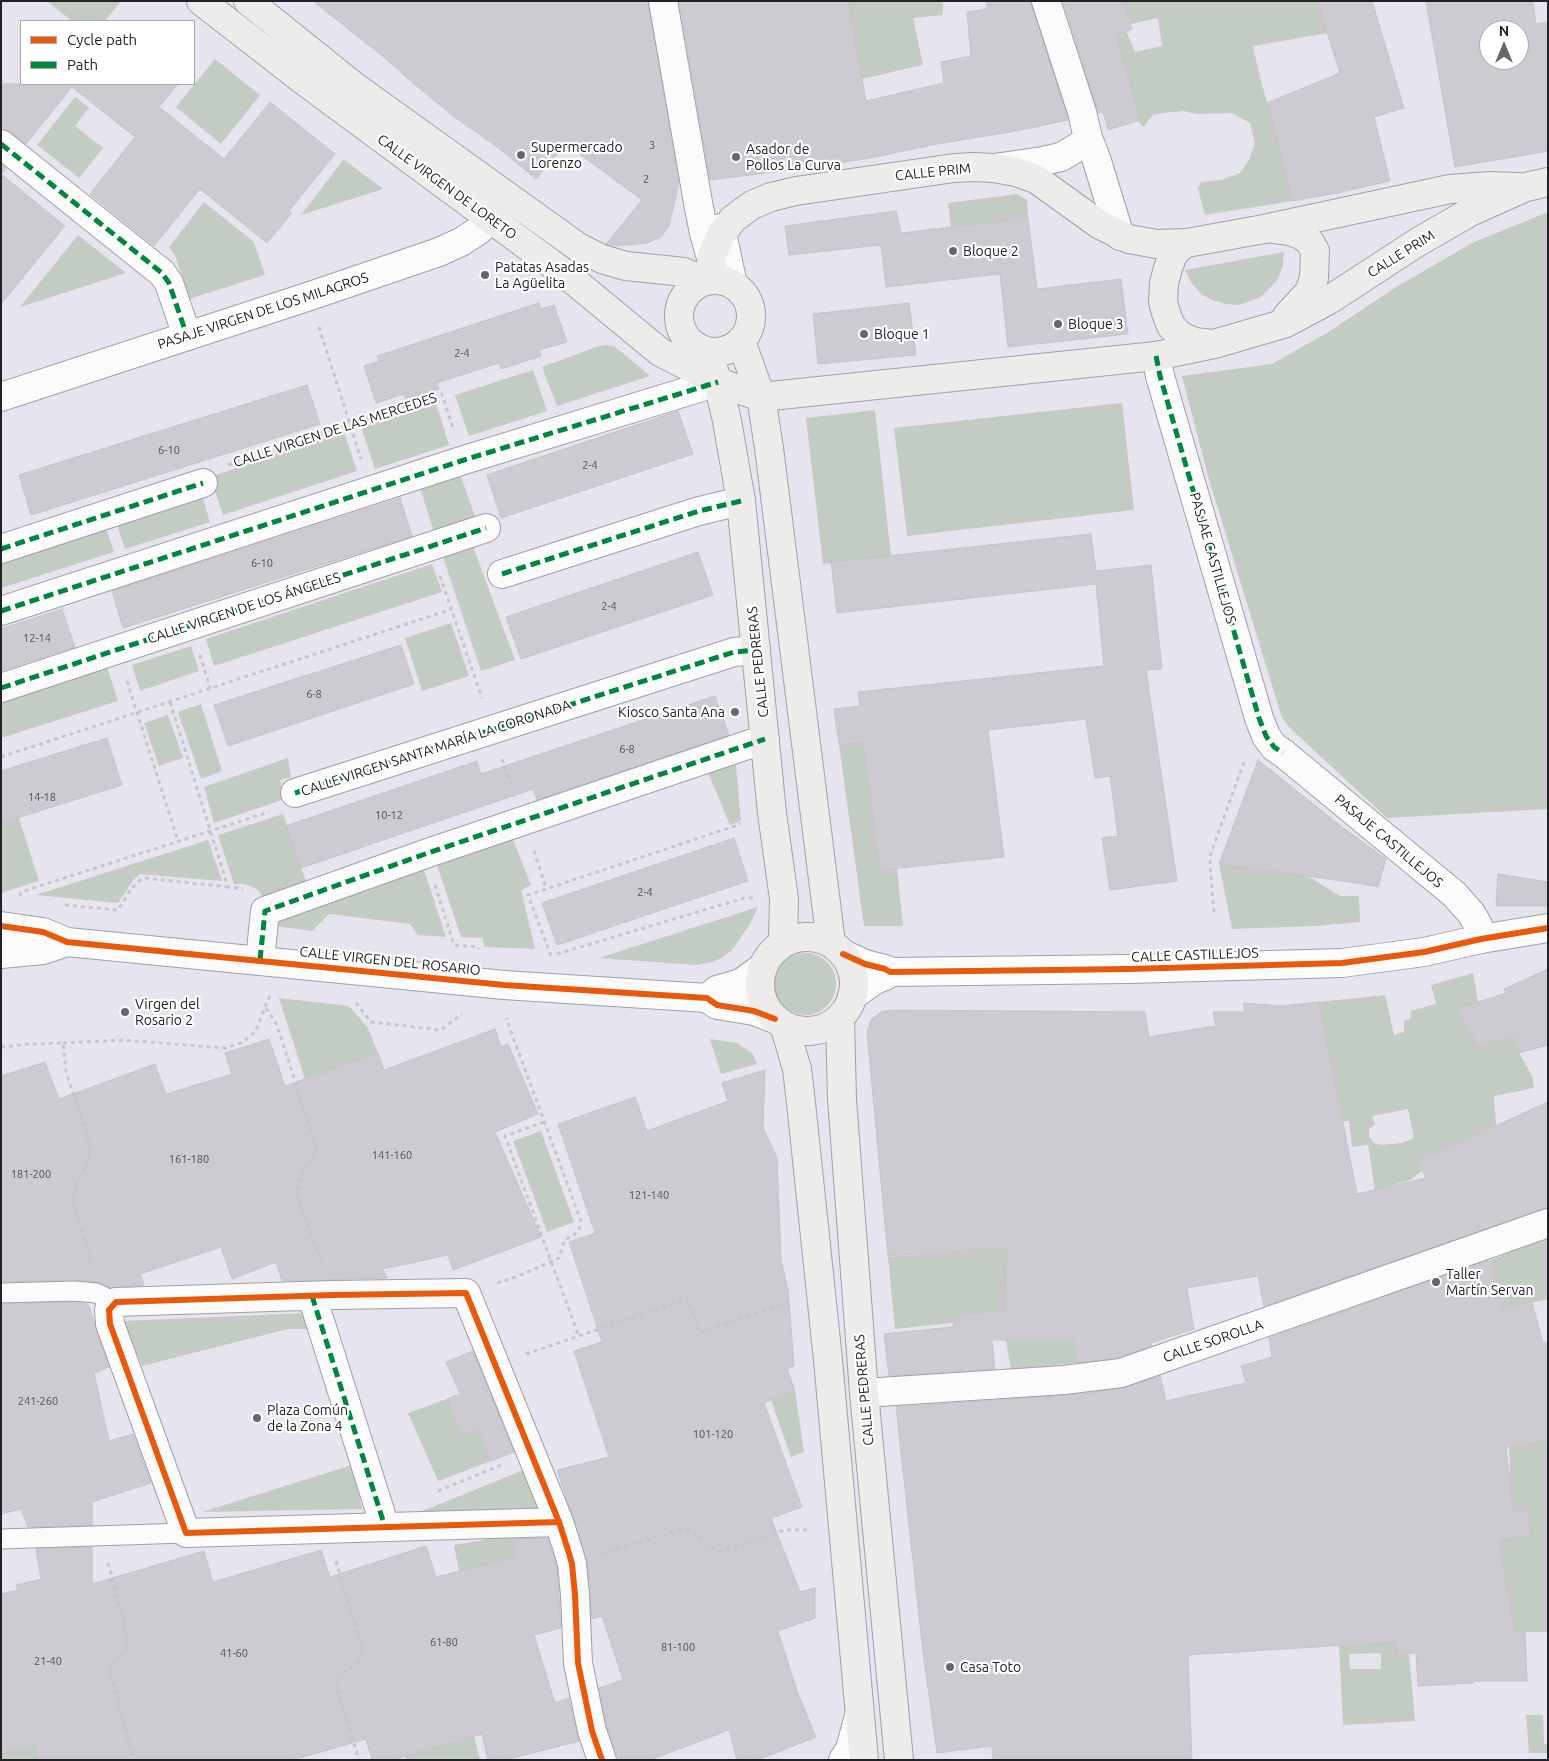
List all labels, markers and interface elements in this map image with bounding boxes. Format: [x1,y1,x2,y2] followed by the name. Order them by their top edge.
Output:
[20,20,195,85] legend
[1479,20,1529,70] north arrow
[1499,23,1509,39] text: N
[67,31,137,48] text: Cycle path
[67,56,98,73] text: Path
[374,131,520,243] street label: CALLE VIRGEN DE LORETO
[649,138,655,152] house number: 3
[531,139,623,172] place label: Supermercado Lorenzo
[746,141,841,174] place label: Asador de Pollos La Curva
[515,149,527,161] marker: Supermercado Lorenzo
[730,151,742,163] marker: Asador de Pollos La Curva
[894,160,972,184] street label: CALLE PRIM
[643,172,649,186] house number: 2
[1364,227,1438,281] street label: CALLE PRIM
[963,243,1019,259] place label: Bloque 2
[947,245,959,257] marker: Bloque 2
[495,259,589,292] place label: Patatas Asadas La Agüelita
[155,269,371,353] street label: PASAJE VIRGEN DE LOS MILAGROS
[479,269,491,281] marker: Patatas Asadas La Agüelita
[1068,316,1124,332] place label: Bloque 3
[1052,318,1064,330] marker: Bloque 3
[874,326,930,342] place label: Bloque 1
[858,328,870,340] marker: Bloque 1
[454,346,470,360] house number: 2-4
[231,389,439,471] street label: CALLE VIRGEN DE LAS MERCEDES
[158,443,180,457] house number: 6-10
[582,458,598,472] house number: 2-4
[1186,490,1240,626] street label: PASJAE CASTILLEJOS
[251,556,273,570] house number: 6-10
[145,569,343,647] street label: CALLE VIRGEN DE LOS ÁNGELES
[601,599,617,613] house number: 2-4
[744,606,772,718] street label: CALLE PEDRERAS
[23,631,51,645] house number: 12-14
[306,687,322,701] house number: 6-8
[299,696,573,800] street label: CALLE VIRGEN SANTA MARÍA LA CORONADA
[618,704,725,720] place label: Kiosco Santa Ana
[729,706,741,718] marker: Kiosco Santa Ana
[619,742,635,756] house number: 6-8
[28,790,56,804] house number: 14-18
[1331,791,1447,891] street label: PASAJE CASTILLEJOS
[375,808,403,822] house number: 10-12
[637,885,653,899] house number: 2-4
[299,943,481,979] street label: CALLE VIRGEN DEL ROSARIO
[1131,944,1259,966] street label: CALLE CASTILLEJOS
[135,996,200,1028] place label: Virgen del Rosario 2
[119,1006,131,1018] marker: Virgen del Rosario 2
[372,1148,412,1162] house number: 141-160
[169,1152,209,1166] house number: 161-180
[11,1167,51,1181] house number: 181-200
[629,1188,669,1202] house number: 121-140
[1446,1266,1533,1298] place label: Taller Martín Servan
[1430,1276,1442,1288] marker: Taller Martín Servan
[1161,1316,1265,1366] street label: CALLE SOROLLA
[851,1334,877,1446] street label: CALLE PEDRERAS
[18,1394,58,1408] house number: 241-260
[267,1402,348,1434] place label: Plaza Común de la Zona 4
[251,1412,263,1424] marker: Plaza Común de la Zona 4
[693,1427,733,1441] house number: 101-120
[430,1635,458,1649] house number: 61-80
[661,1640,695,1654] house number: 81-100
[220,1646,248,1660] house number: 41-60
[34,1654,62,1668] house number: 21-40
[960,1659,1021,1675] place label: Casa Toto
[944,1661,956,1673] marker: Casa Toto

